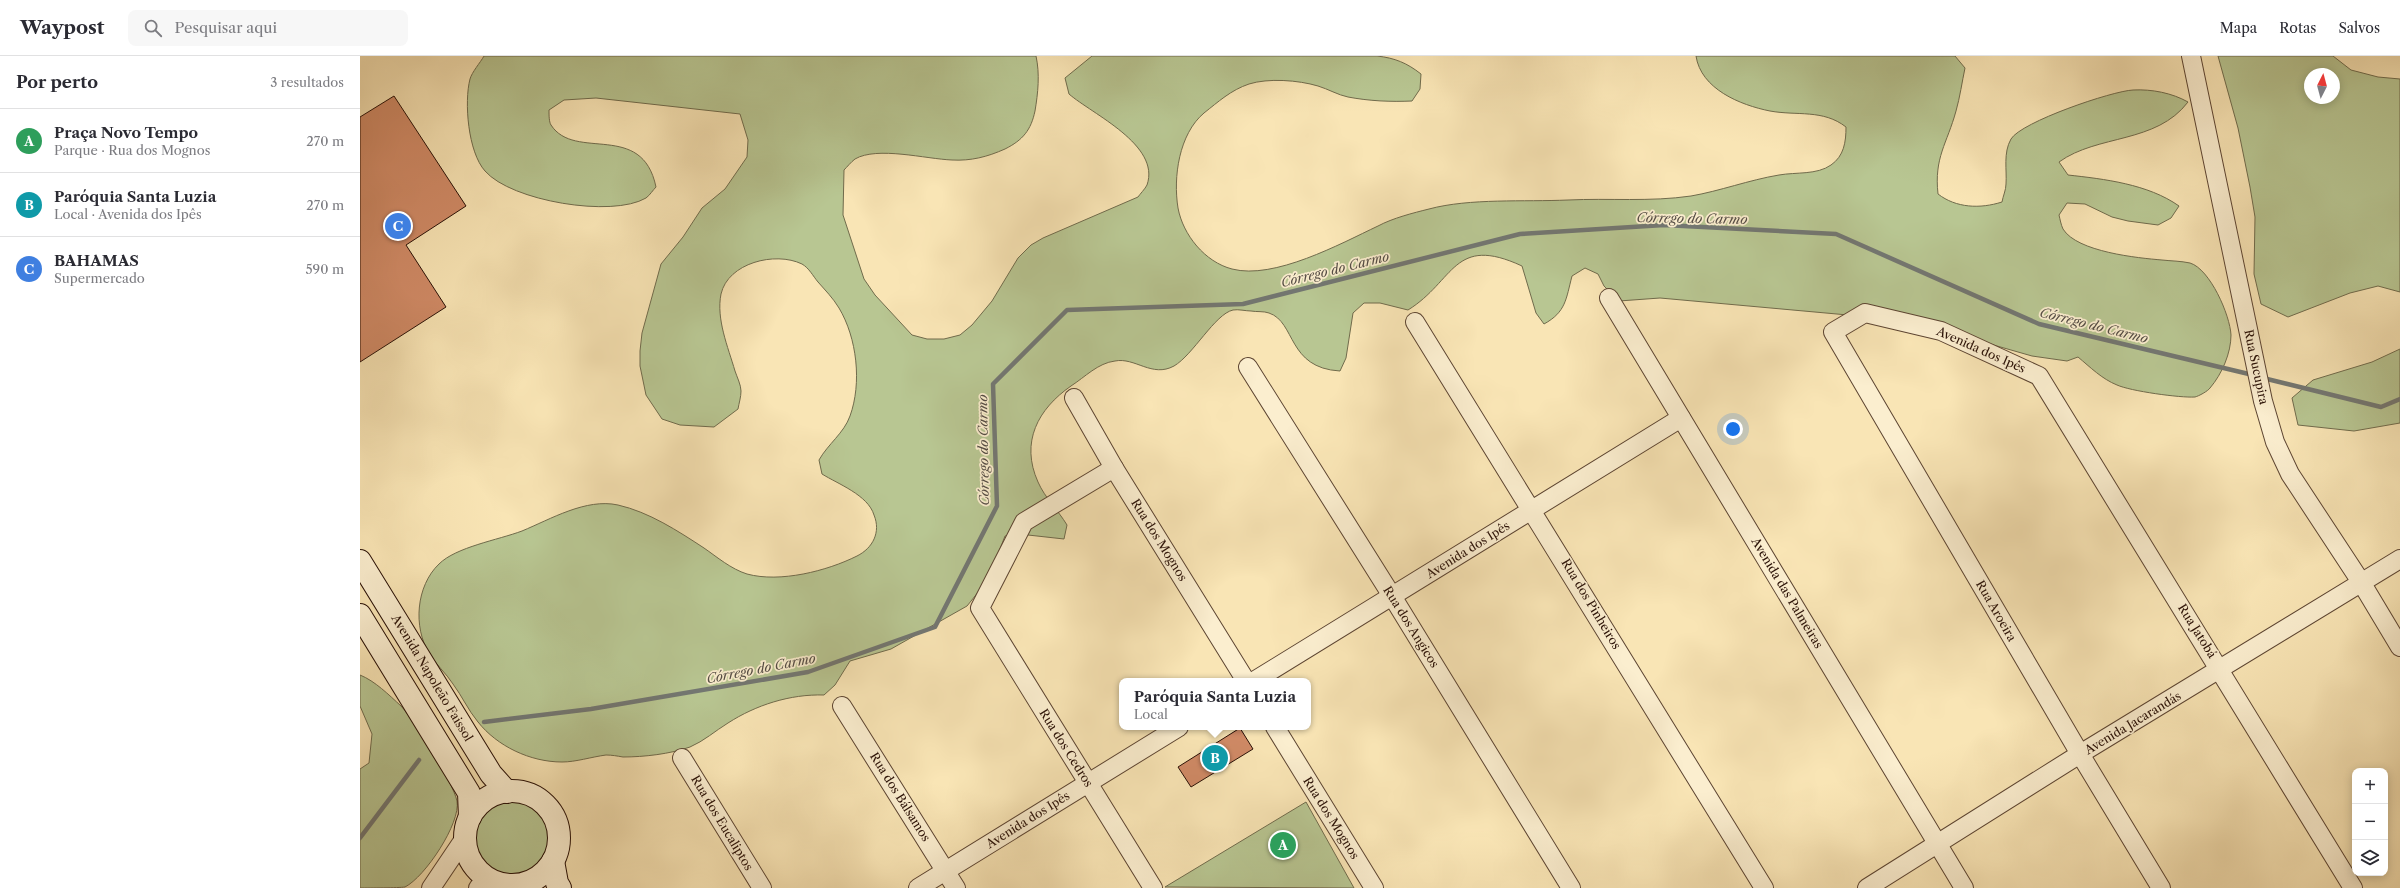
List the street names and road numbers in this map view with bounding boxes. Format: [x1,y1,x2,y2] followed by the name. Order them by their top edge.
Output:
[1934,323,2028,376] street label: Avenida dos Ipês
[2241,328,2272,406] street label: Rua Sucupira
[1128,496,1191,584] street label: Rua dos Mognos
[1422,518,1512,582] street label: Avenida dos Ipês
[1748,534,1826,651] street label: Avenida das Palmeiras
[1558,556,1624,652] street label: Rua dos Pinheiros
[1973,578,2020,644] street label: Rua Aroeira
[1380,583,1443,670] street label: Rua dos Angicos
[2175,601,2220,661] street label: Rua Jatobá
[388,611,477,744] street label: Avenida Napoleão Faissol
[2081,688,2184,758] street label: Avenida Jacarandás
[1036,706,1096,790] street label: Rua dos Cedros
[867,749,934,844] street label: Rua dos Bálsamos
[688,772,757,873] street label: Rua dos Eucaliptos
[1300,774,1363,862] street label: Rua dos Mognos
[982,788,1072,852] street label: Avenida dos Ipês

